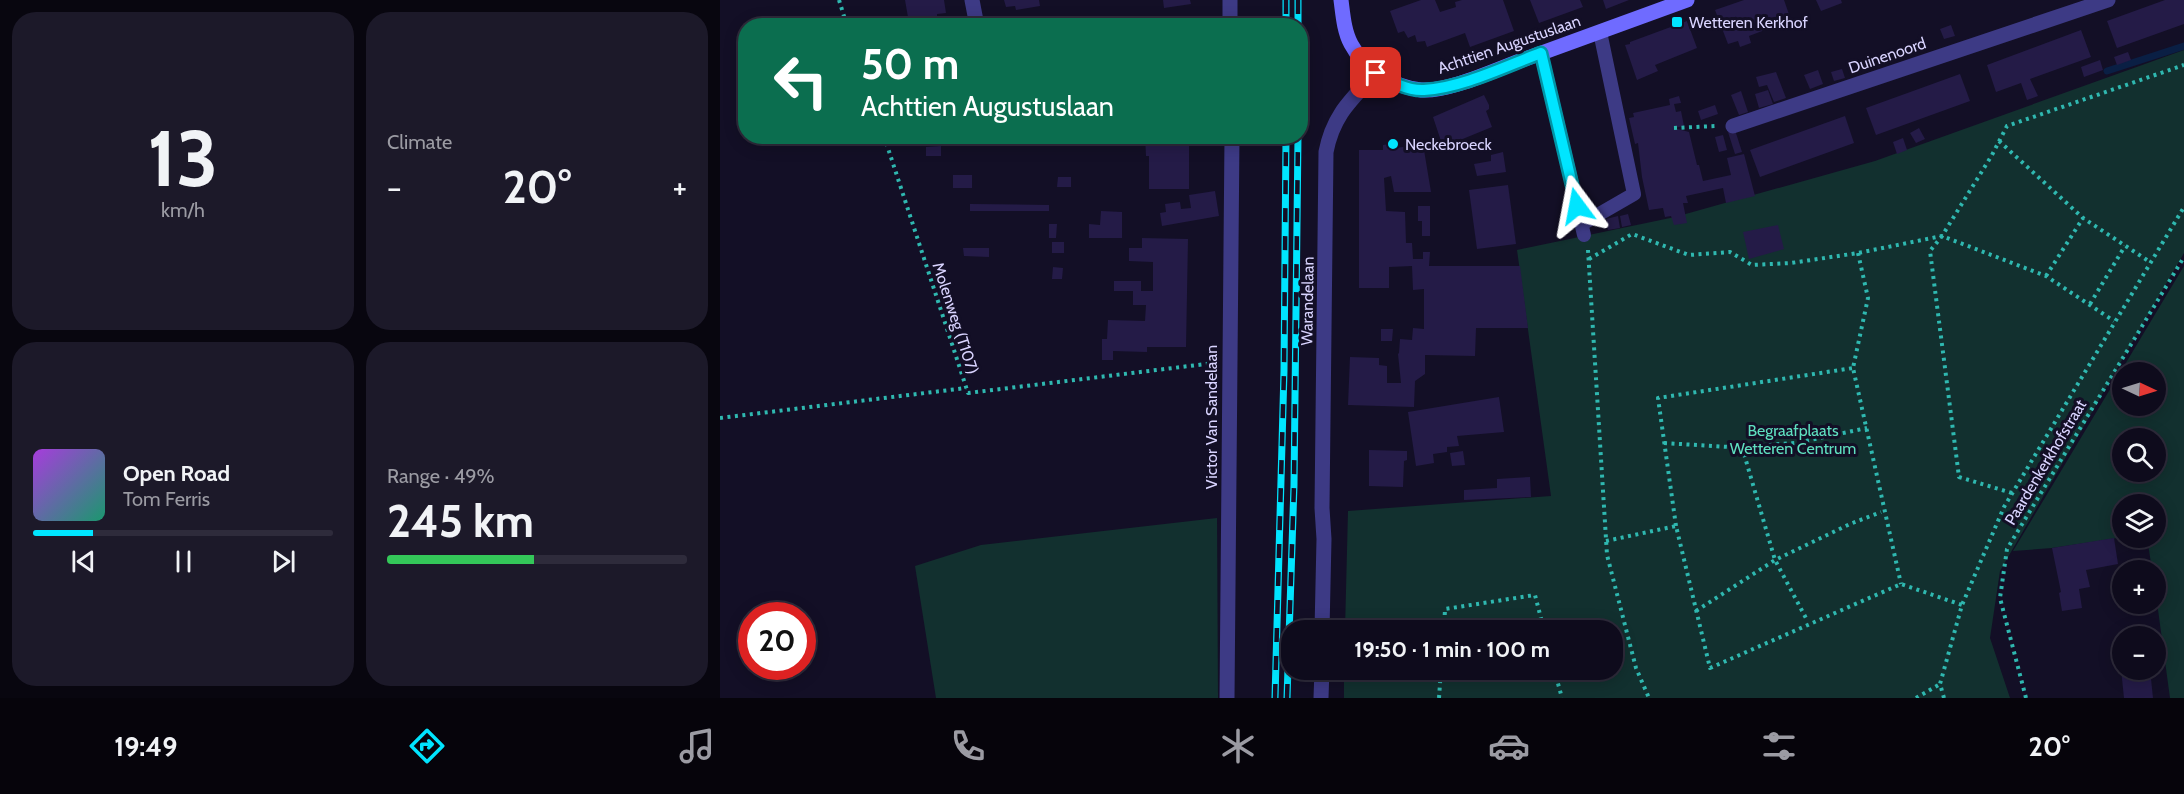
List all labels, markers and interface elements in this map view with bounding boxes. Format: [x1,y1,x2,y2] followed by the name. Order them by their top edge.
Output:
[1435,11,1583,78] street label: Achttien Augustuslaan
[1689,13,1809,32] place label: Wetteren Kerkhof
[1670,15,1684,29] marker: Wetteren Kerkhof
[1846,33,1928,78] street label: Duinenoord
[861,38,959,90] text: 50 m
[762,42,840,120] icon: left
[1350,47,1401,98] pin
[1359,56,1392,89] icon: arrive
[861,90,1114,123] text: Achttien Augustuslaan
[148,111,218,206] text: 13
[387,130,452,154] text: Climate
[1405,135,1492,154] place label: Neckebroeck
[1386,137,1400,151] marker: Neckebroeck
[503,160,571,214] text: 20°
[387,167,402,207] text: −
[672,167,687,207] text: +
[1545,174,1609,238] position arrow
[161,198,205,222] text: km/h
[1297,256,1318,346] street label: Warandelaan
[929,260,983,376] street label: Molenweg (T107)
[1202,345,1221,489] street label: Victor Van Sandelaan
[2112,362,2166,416] north arrow
[2112,362,2166,680] map controls
[2001,396,2091,528] street label: Paardenkerkhofstraat
[1730,421,1856,458] park label: Begraafplaats Wetteren Centrum
[2112,428,2166,482] button: search
[123,460,230,487] text: Open Road
[387,464,495,488] text: Range · 49%
[123,487,210,511] text: Tom Ferris
[387,494,534,548] text: 245 km
[2112,494,2166,548] button: layers
[67,545,100,578] icon: previous
[167,545,200,578] icon: pause
[267,545,300,578] icon: next
[2112,560,2166,614] button: +
[738,602,816,680] speed limit sign: 20
[2112,626,2166,680] button: −
[1354,636,1550,663] text: 19:50 · 1 min · 100 m
[406,725,448,767] icon: directions
[676,725,718,767] icon: music
[947,725,989,767] icon: phone
[1217,725,1259,767] icon: climate
[1488,725,1530,767] icon: car
[1758,725,1800,767] icon: filters
[114,730,177,763] text: 19:49
[2029,730,2070,763] text: 20°

